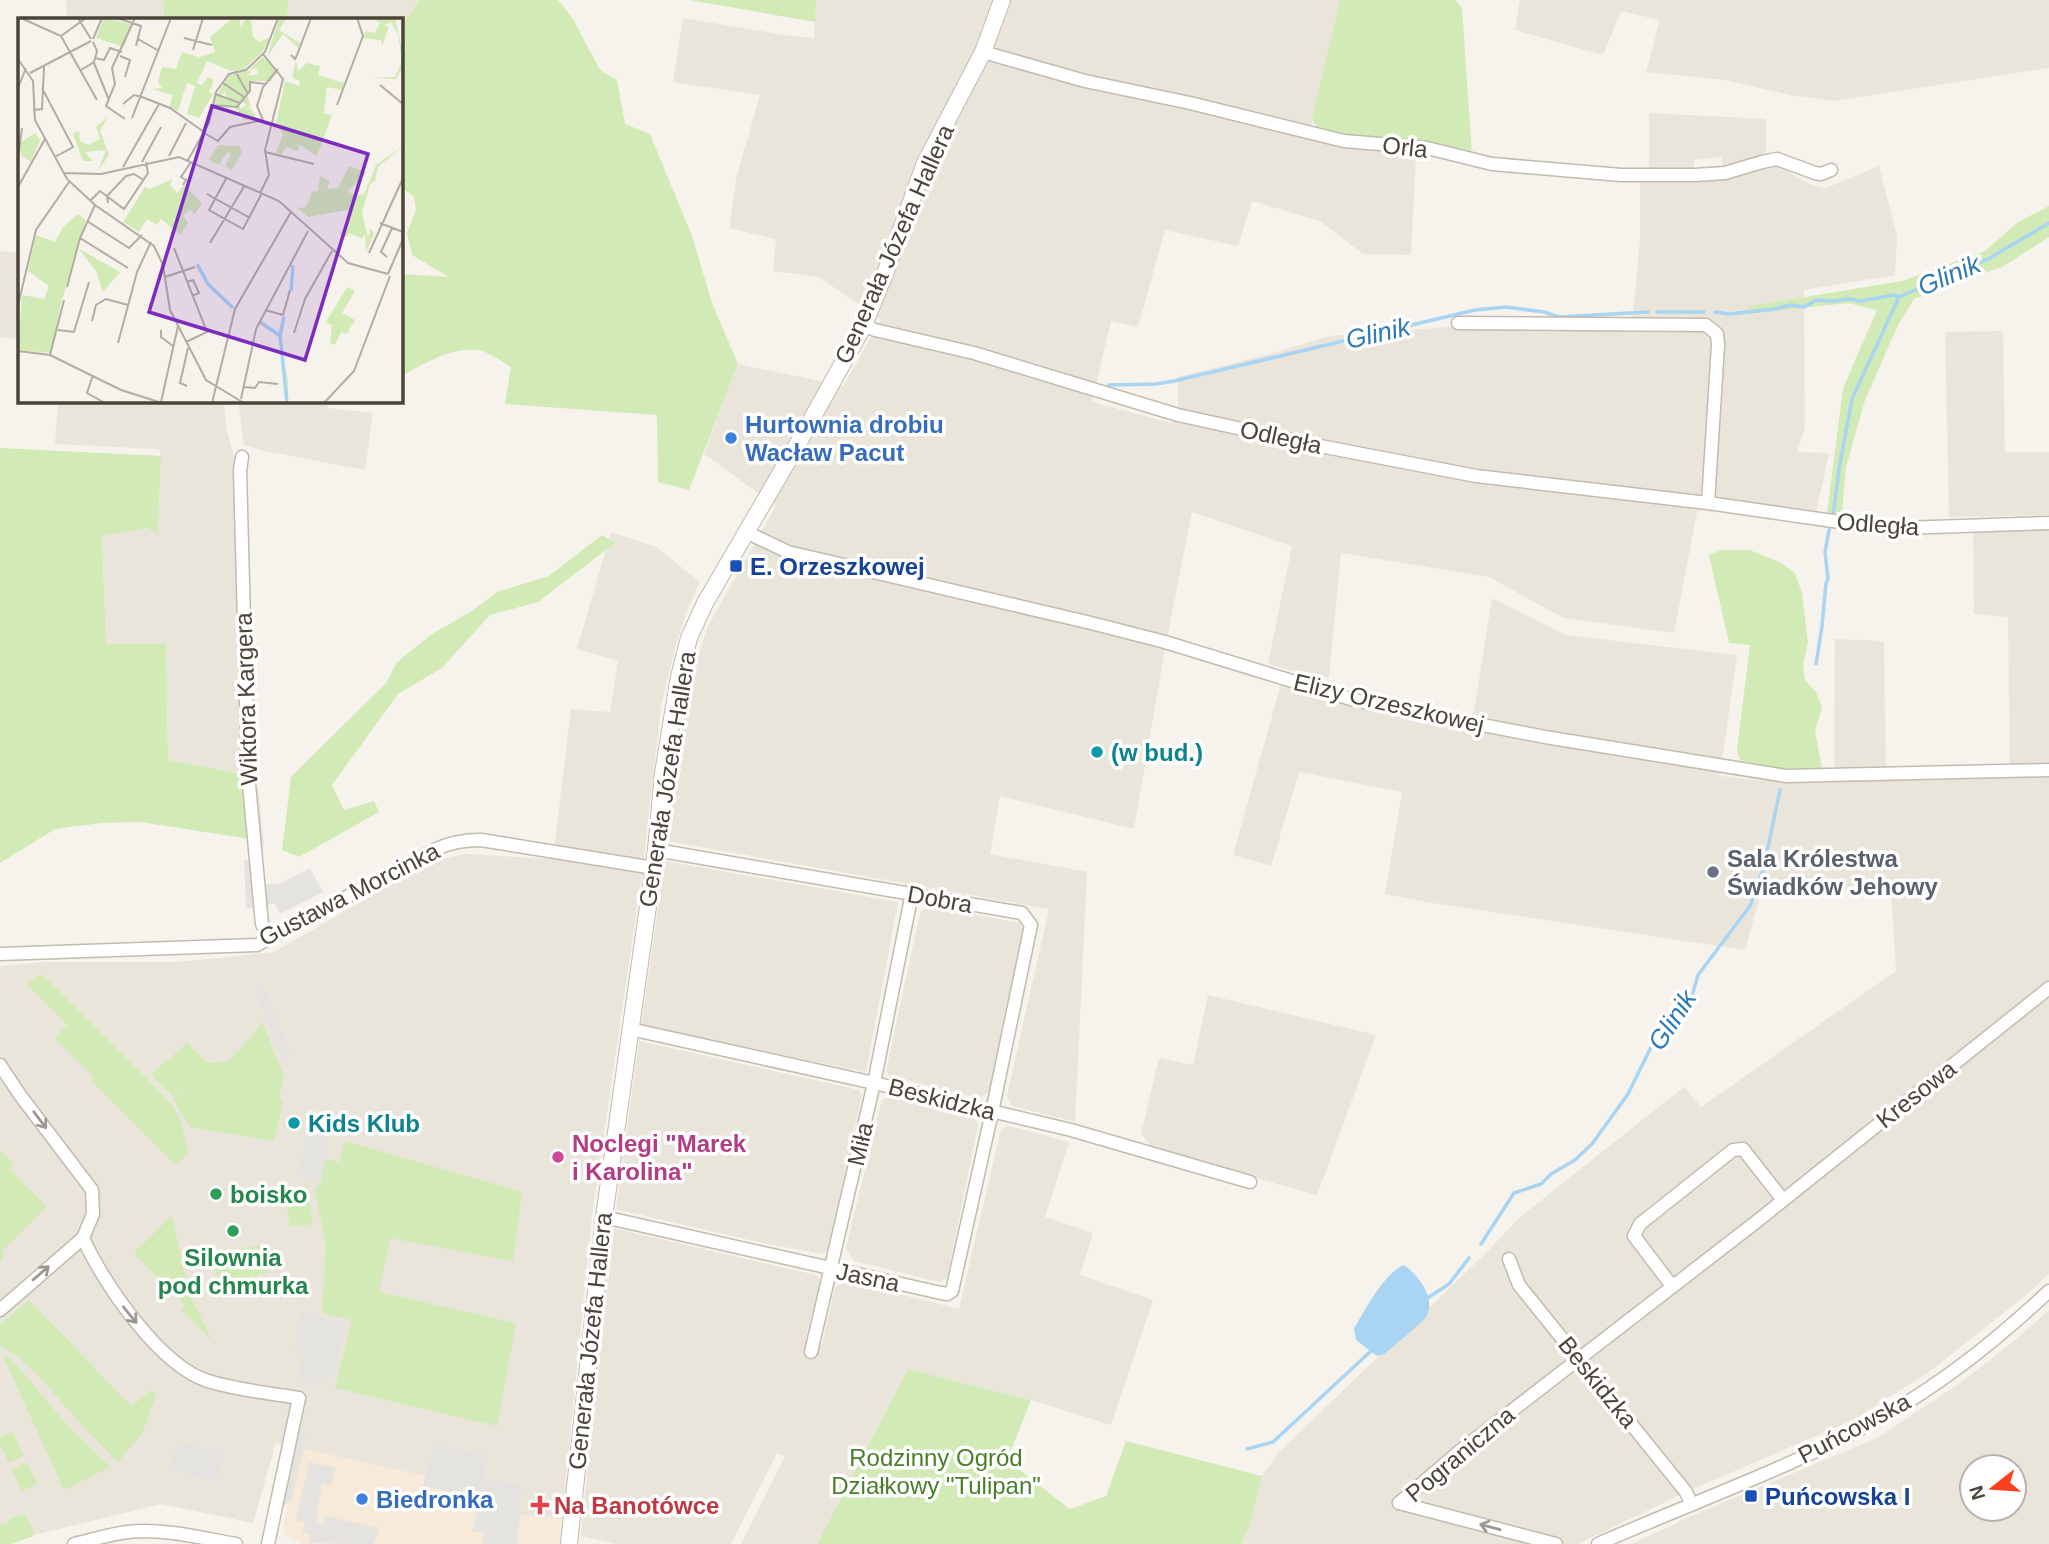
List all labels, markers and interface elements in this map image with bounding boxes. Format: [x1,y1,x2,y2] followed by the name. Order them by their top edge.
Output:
[18,18,402,402] inset map
[829,120,959,368] street label: Generała Józefa Hallera
[1381,131,1430,163] street label: Orla
[1913,248,1987,302] water label: Glinik
[1343,311,1415,355] water label: Glinik
[745,411,944,466] place label: Hurtownia drobiu Wacław Pacut
[1238,415,1325,459] street label: Odległa
[723,430,739,446] marker: Hurtownia drobiu Wacław Pacut
[1836,508,1921,540] street label: Odległa
[750,553,925,580] place label: E. Orzeszkowej
[728,558,744,574] marker: E. Orzeszkowej
[229,611,263,786] street label: Wiktora Kargera
[633,648,701,909] street label: Generała Józefa Hallera
[1291,668,1487,738] street label: Elizy Orzeszkowej
[1111,739,1203,766] place label: (w bud.)
[1089,744,1105,760] marker: (w bud.)
[254,837,444,951] street label: Gustawa Morcinka
[1727,845,1938,900] place label: Sala Królestwa Świadków Jehowy
[1705,864,1721,880] marker: Sala Królestwa Świadków Jehowy
[905,880,975,918] street label: Dobra
[1642,983,1703,1055] water label: Glinik
[1871,1054,1962,1133] street label: Kresowa
[886,1073,999,1125] street label: Beskidzka
[308,1110,420,1137] place label: Kids Klub
[32,1111,47,1129] one-way arrow
[286,1115,302,1131] marker: Kids Klub
[842,1119,878,1168] street label: Miła
[572,1130,747,1185] place label: Noclegi "Marek i Karolina"
[550,1149,566,1165] marker: Noclegi "Marek i Karolina"
[230,1181,307,1208] place label: boisko
[208,1186,224,1202] marker: boisko
[563,1210,617,1471] street label: Generała Józefa Hallera
[225,1223,241,1239] marker: Silownia pod chmurka
[158,1244,309,1299] place label: Silownia pod chmurka
[834,1257,903,1297] street label: Jasna
[32,1266,50,1282] one-way arrow
[122,1305,138,1323] one-way arrow
[1553,1331,1643,1434] street label: Beskidzka
[1793,1387,1915,1469] street label: Puńcowska
[1400,1400,1520,1507] street label: Pograniczna
[831,1444,1041,1499] park label: Rodzinny Ogród Działkowy "Tulipan"
[1958,1453,2028,1523] north arrow
[1765,1483,1910,1510] place label: Puńcowska I
[1965,1483,1989,1502] text: N
[376,1486,494,1513] place label: Biedronka
[1743,1488,1759,1504] marker: Puńcowska I
[354,1491,370,1507] marker: Biedronka
[554,1492,719,1519] place label: Na Banotówce
[532,1497,548,1513] marker: Na Banotówce
[1479,1520,1501,1533] one-way arrow

